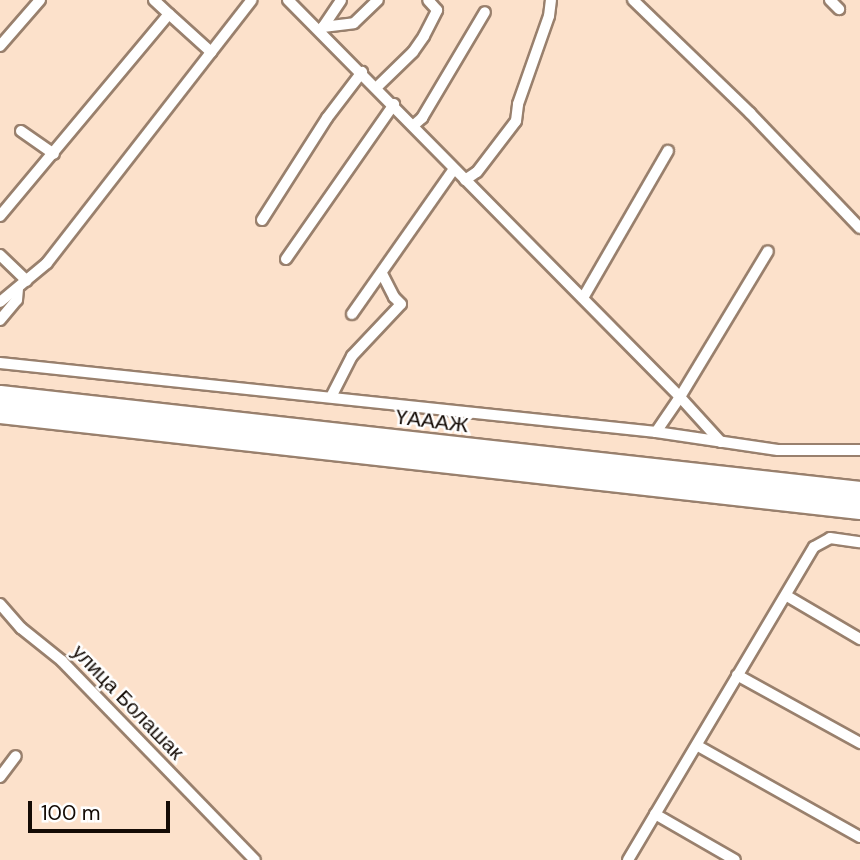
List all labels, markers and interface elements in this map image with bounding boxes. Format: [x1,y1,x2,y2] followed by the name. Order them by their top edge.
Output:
[394,404,470,438] street label: ҮАААЖ
[67,639,189,765] street label: улица Болашак
[32,786,173,830] scale bar
[41,799,101,827] text: 100 m

